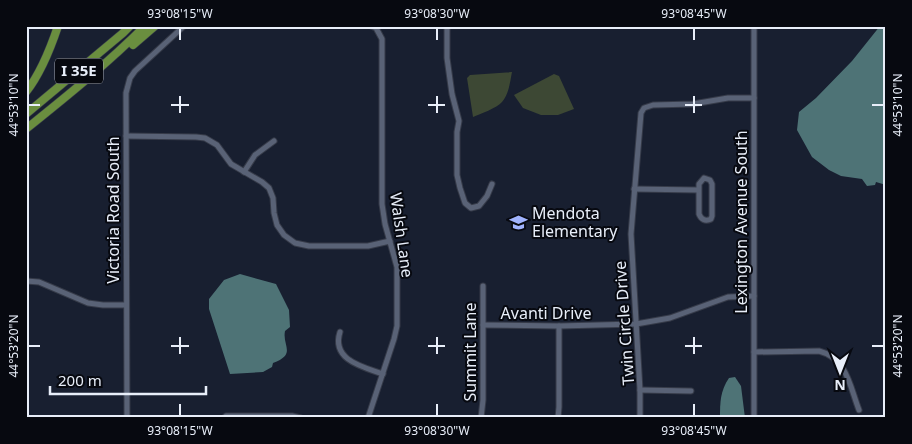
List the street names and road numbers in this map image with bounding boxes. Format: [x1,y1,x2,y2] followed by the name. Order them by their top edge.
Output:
[55,58,103,84] road number: I 35E
[730,130,752,314] street label: Lexington Avenue South
[102,136,124,284] street label: Victoria Road South
[385,191,419,279] street label: Walsh Lane
[609,260,639,386] street label: Twin Circle Drive
[501,302,591,324] street label: Avanti Drive
[459,303,481,401] street label: Summit Lane

